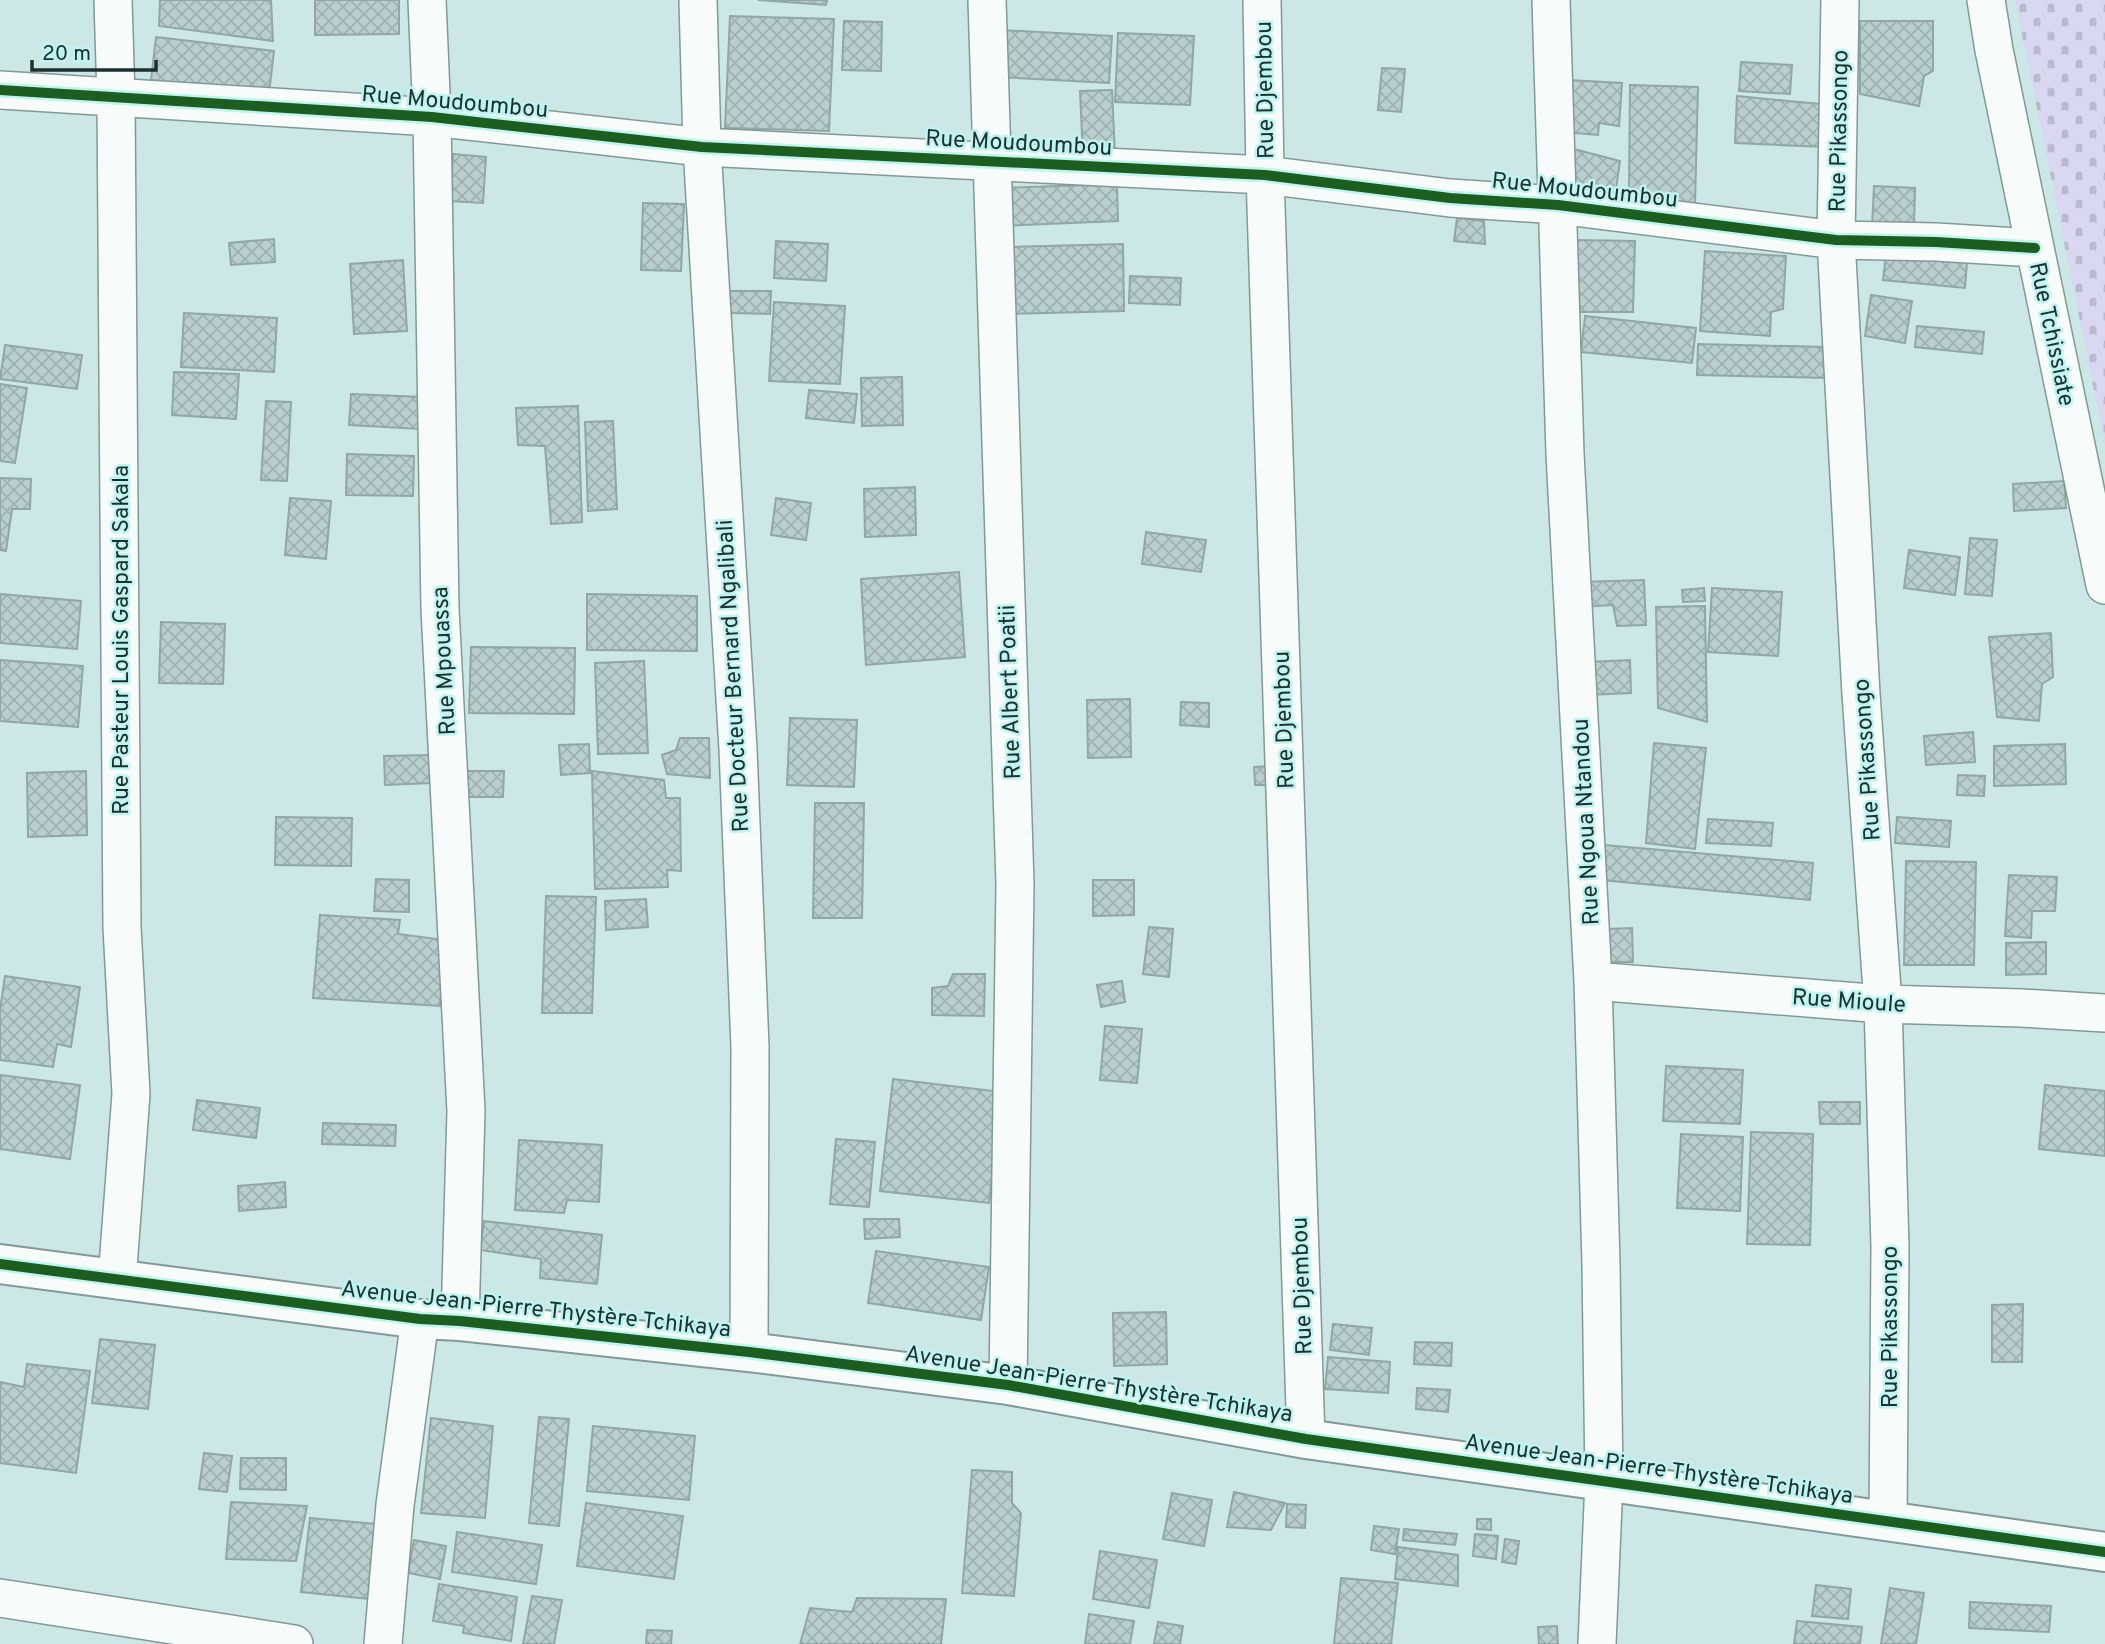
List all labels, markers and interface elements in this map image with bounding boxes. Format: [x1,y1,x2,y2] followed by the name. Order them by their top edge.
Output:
[1251,21,1282,159] street label: Rue Djembou
[32,28,156,72] scale bar
[42,41,91,68] text: 20 m
[1825,49,1856,213] street label: Rue Pikassongo
[360,81,549,126] street label: Rue Moudoumbou
[925,125,1113,164] street label: Rue Moudoumbou
[1490,167,1679,216] street label: Rue Moudoumbou
[2021,260,2080,409] street label: Rue Tchissiate
[108,465,137,815] street label: Rue Pasteur Louis Gaspard Sakala
[712,519,757,833] street label: Rue Docteur Bernard Ngalibali
[427,586,464,736] street label: Rue Mpouassa
[994,604,1029,780] street label: Rue Albert Poatii
[1269,650,1302,790] street label: Rue Djembou
[1848,678,1889,842] street label: Rue Pikassongo
[1568,718,1607,926] street label: Rue Ngoua Ntandou
[1791,984,1907,1021] street label: Rue Mioule
[1287,1216,1320,1356] street label: Rue Djembou
[1877,1246,1906,1408] street label: Rue Pikassongo
[339,1276,732,1345] street label: Avenue Jean-Pierre Thystère Tchikaya
[903,1340,1295,1430] street label: Avenue Jean-Pierre Thystère Tchikaya
[1462,1429,1855,1512] street label: Avenue Jean-Pierre Thystère Tchikaya

